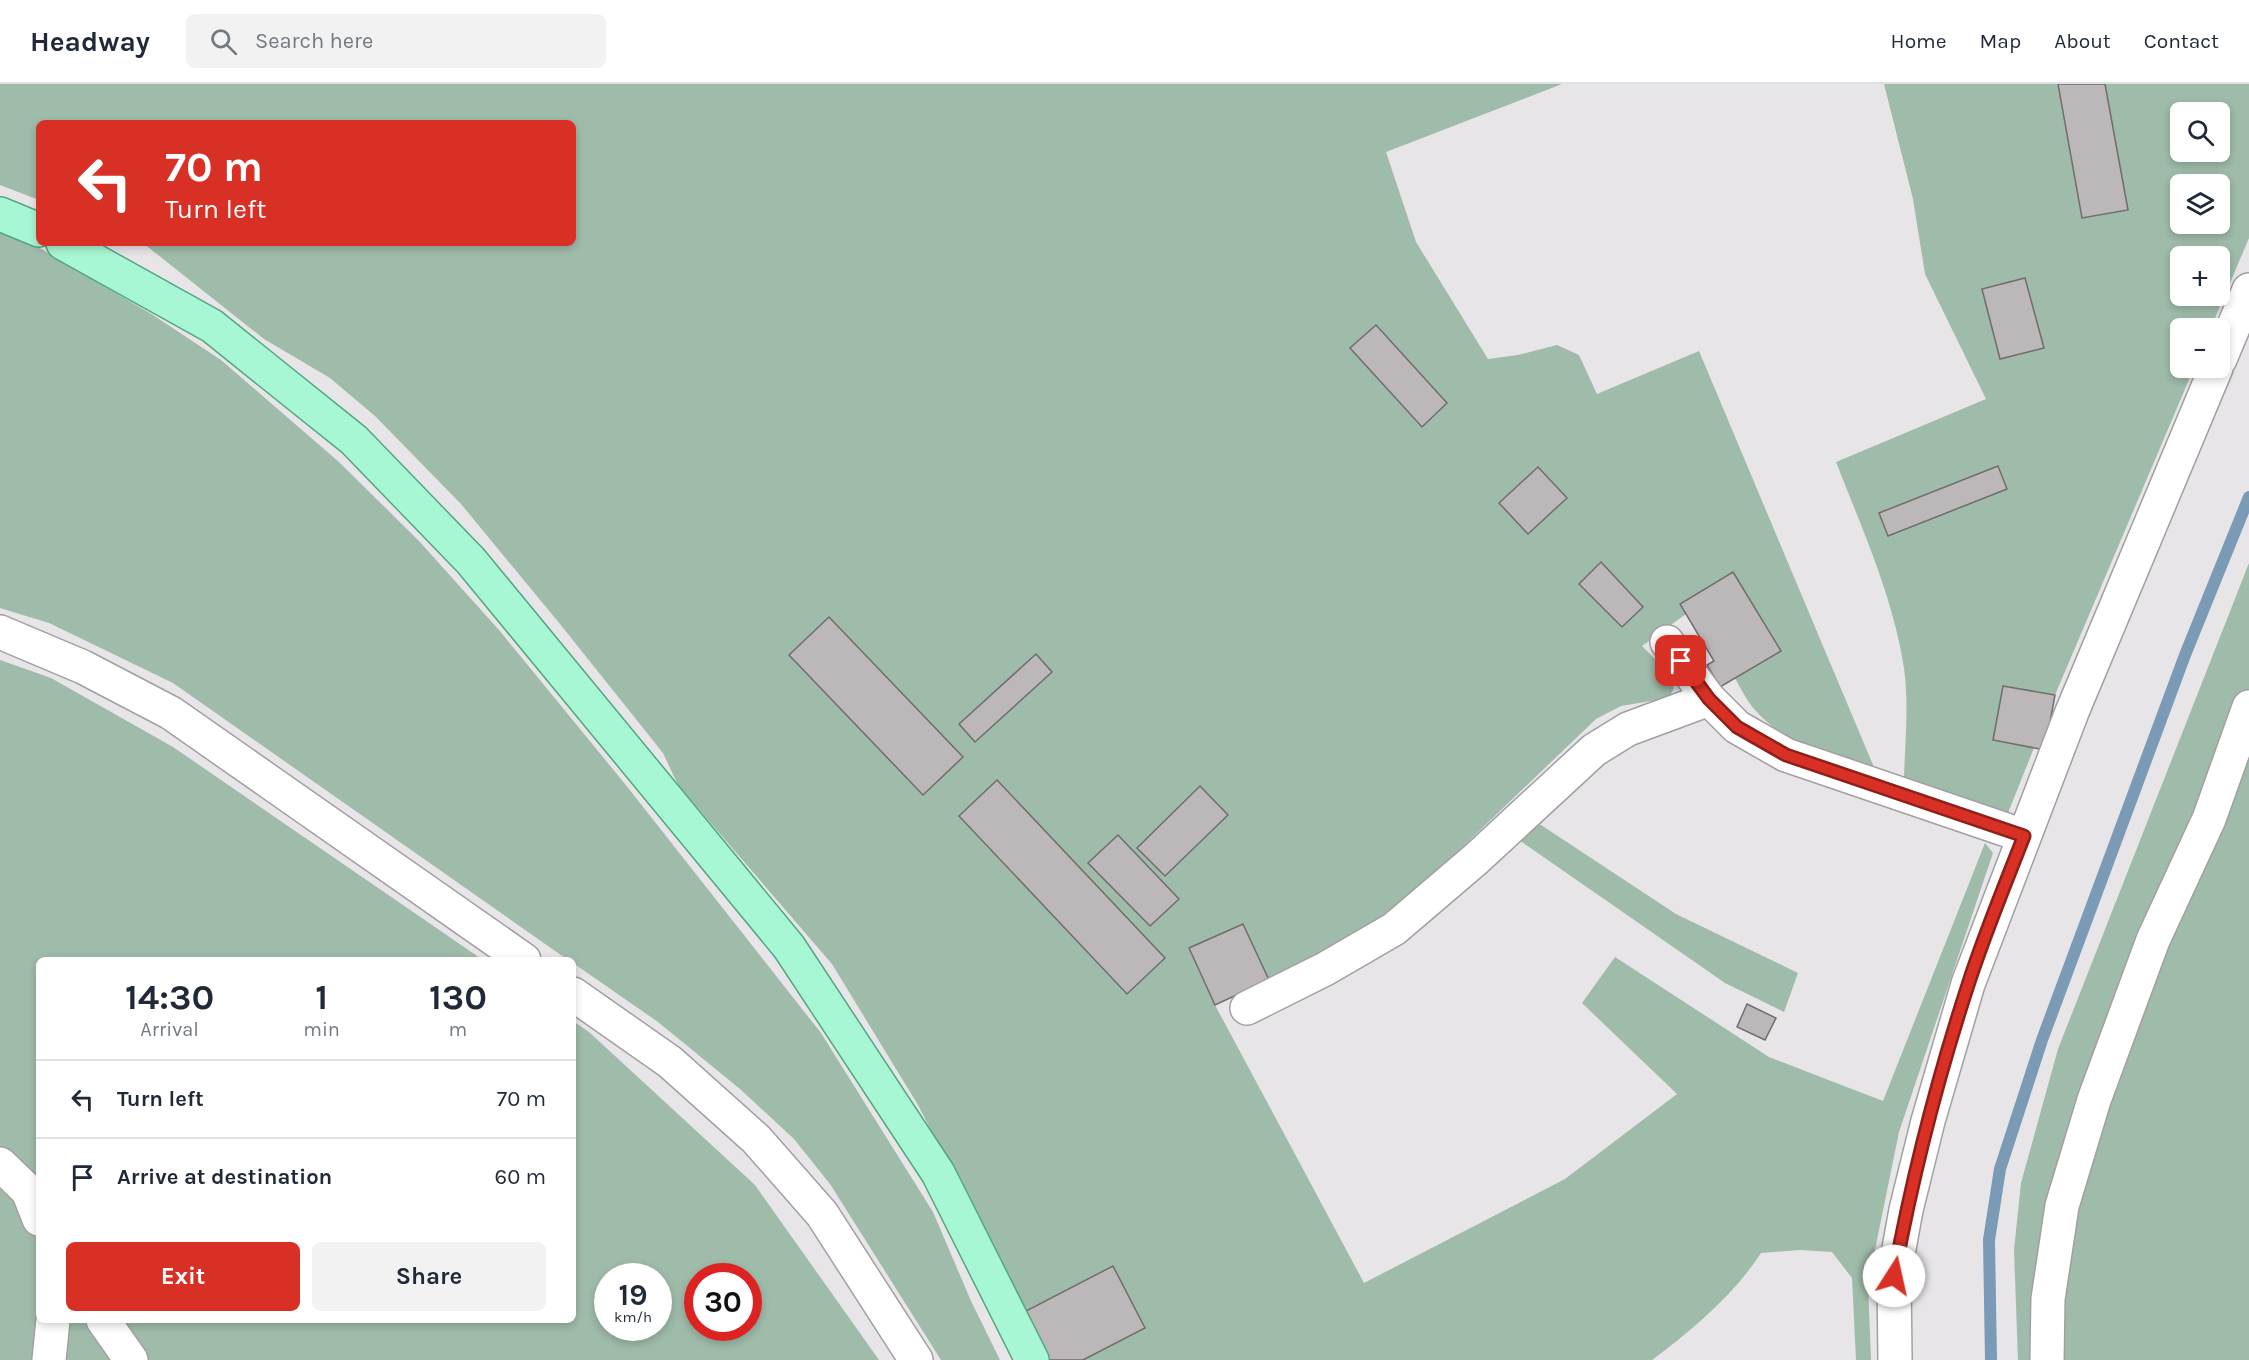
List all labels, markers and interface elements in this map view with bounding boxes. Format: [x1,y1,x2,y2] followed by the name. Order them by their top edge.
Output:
[186,14,606,68] search box
[30,25,150,58] text: Headway
[207,25,240,58] icon: search
[255,28,373,54] text: Search here
[1891,29,1947,53] text: Home
[1980,29,2021,53] text: Map
[2054,29,2111,53] text: About
[2144,29,2219,53] text: Contact
[2170,102,2230,378] map controls
[2170,102,2230,162] button: search
[165,142,263,192] text: 70 m
[66,144,144,222] icon: left
[2170,174,2230,234] button: layers
[165,193,266,225] text: Turn left
[2170,246,2230,306] button: +
[2170,318,2230,378] button: −
[1655,635,1706,686] pin
[1664,644,1697,677] icon: arrive
[125,976,214,1018] text: 14:30
[315,976,328,1018] text: 1
[429,976,487,1018] text: 130
[140,1018,199,1041] text: Arrival
[303,1018,340,1041] text: min
[449,1018,467,1041] text: m
[66,1083,99,1116] icon: left
[117,1086,204,1112] text: Turn left
[497,1086,546,1112] text: 70 m
[66,1161,99,1194] icon: arrive
[117,1164,332,1190] text: Arrive at destination
[495,1164,546,1190] text: 60 m
[66,1242,300,1311] button: Exit
[312,1242,546,1311] button: Share
[1862,1244,1926,1308] position arrow
[684,1263,762,1341] speed limit sign: 30
[618,1277,647,1313] text: 19
[614,1308,652,1326] text: km/h

